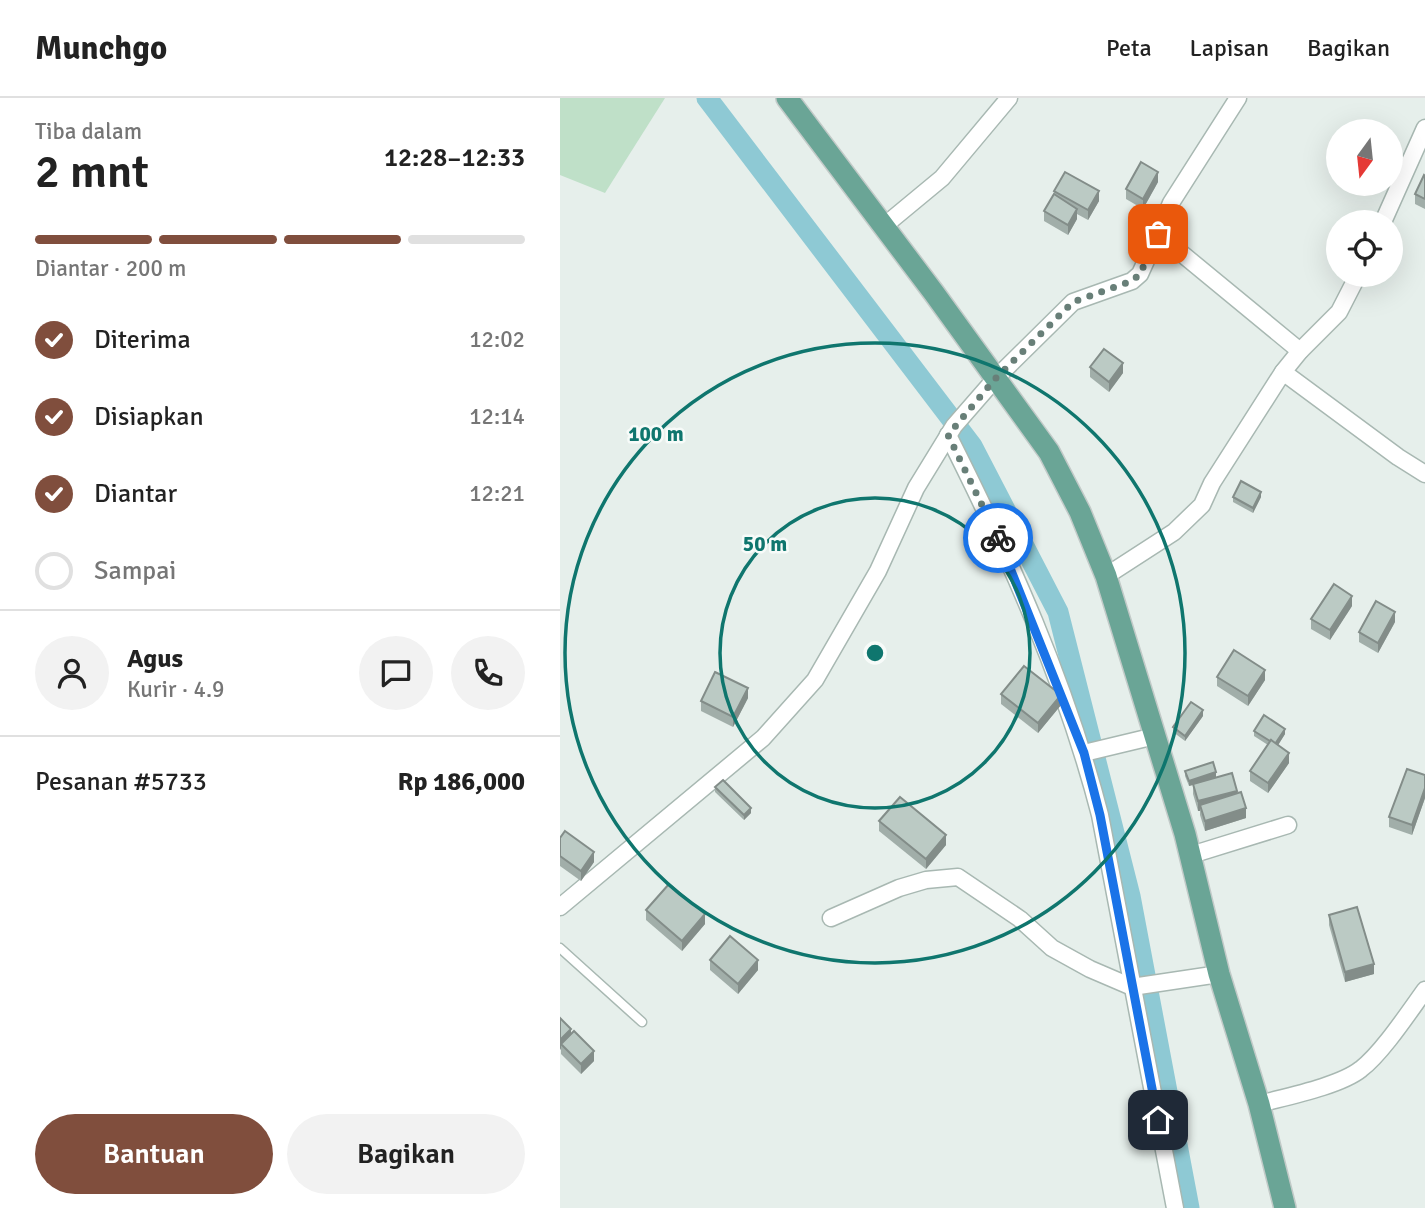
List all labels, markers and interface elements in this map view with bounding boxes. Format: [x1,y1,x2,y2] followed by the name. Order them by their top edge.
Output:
[35,28,167,69] text: Munchgo
[1106,33,1152,63] text: Peta
[1190,33,1269,63] text: Lapisan
[1307,33,1390,63] text: Bagikan
[35,117,142,146] text: Tiba dalam
[1326,119,1404,196] north arrow
[1326,119,1403,287] map controls
[384,142,525,174] text: 12:28–12:33
[35,144,149,200] text: 2 mnt
[1128,204,1188,264] pin
[1326,210,1403,287] button: locate
[1139,215,1177,253] icon: bag
[35,254,186,283] text: Diantar · 200 m
[35,321,73,359] icon: check
[94,324,191,356] text: Diterima
[469,325,525,354] text: 12:02
[35,398,73,436] icon: check
[94,401,204,433] text: Disiapkan
[469,402,525,431] text: 12:14
[628,421,684,447] text: 100 m
[35,475,73,513] icon: check
[94,478,177,510] text: Diantar
[469,479,525,508] text: 12:21
[963,503,1033,573] courier
[979,519,1017,557] icon: bike
[743,531,787,557] text: 50 m
[94,555,176,587] text: Sampai
[35,636,109,710] button: person
[359,636,433,710] button: chat
[451,636,525,710] button: phone
[863,641,887,665] centre of rings
[127,643,183,675] text: Agus
[127,675,224,704] text: Kurir · 4.9
[35,766,207,798] text: Pesanan #5733
[397,766,525,798] text: Rp 186,000
[1128,1090,1188,1150] pin
[1139,1101,1177,1139] icon: home
[35,1114,273,1194] button: Bantuan
[287,1114,525,1194] button: Bagikan

